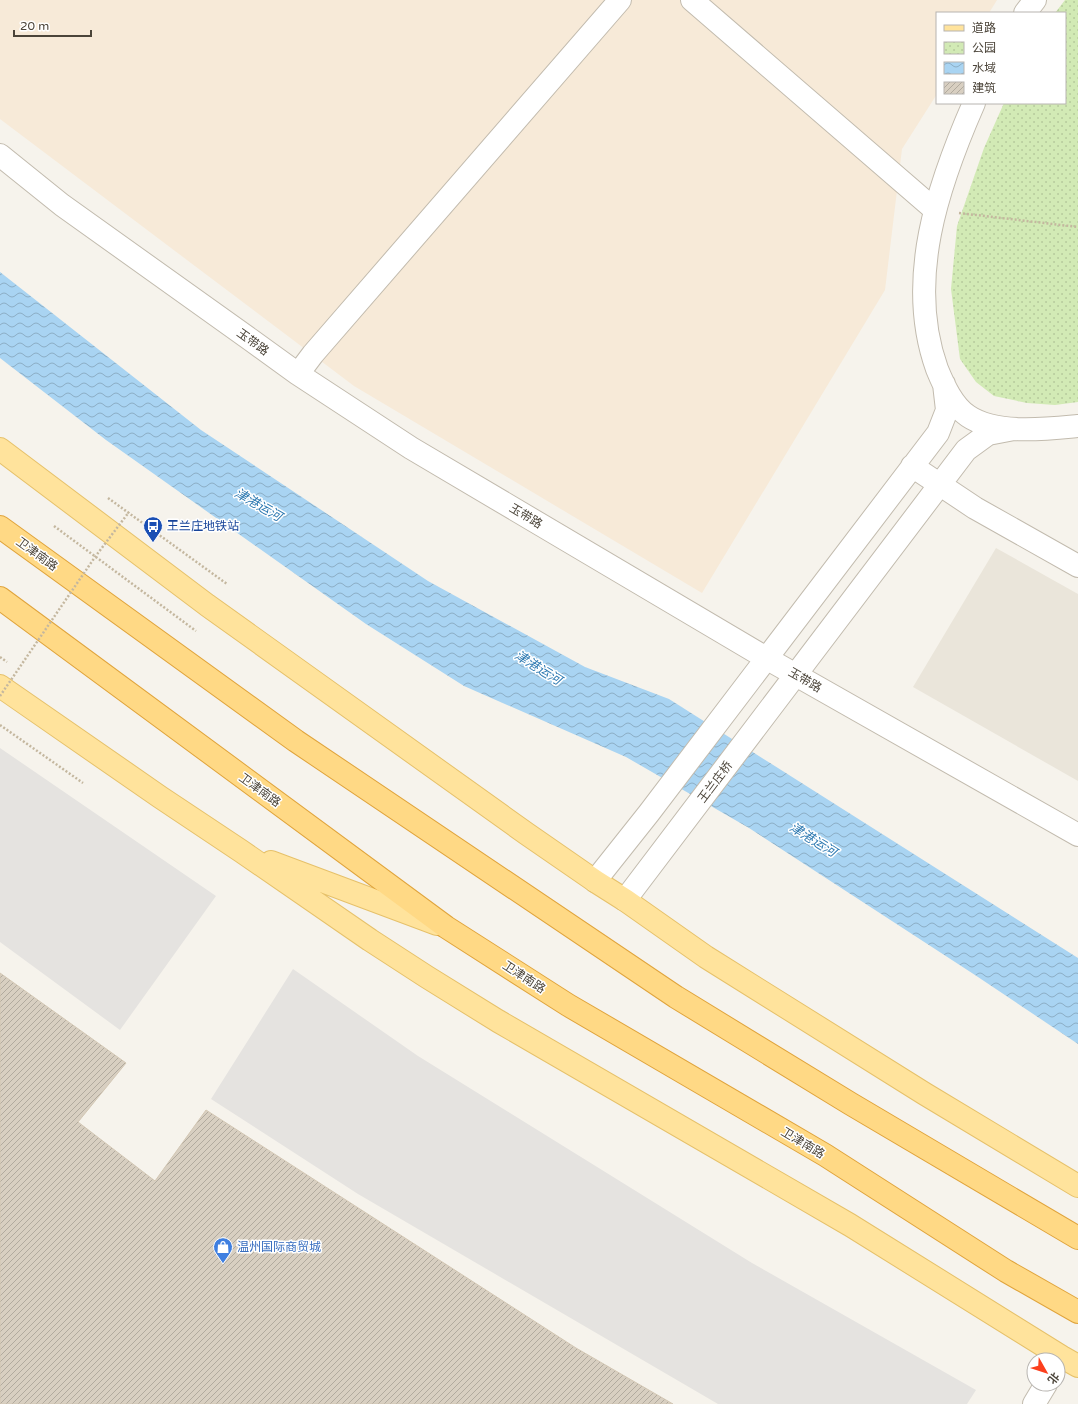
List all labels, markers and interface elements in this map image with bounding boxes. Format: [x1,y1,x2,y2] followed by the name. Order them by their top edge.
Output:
[14,12,91,38] scale bar
[936,12,1066,104] legend
[20,19,49,33] text: 20 m
[972,21,996,35] text: 道路
[972,41,996,55] text: 公园
[972,61,996,75] text: 水域
[972,81,996,95] text: 建筑
[234,326,272,358] street label: 玉带路
[231,485,287,526] water label: 津港运河
[507,501,545,531] street label: 玉带路
[142,515,164,543] bus stop icon: 王兰庄地铁站
[167,519,239,533] place label: 王兰庄地铁站
[13,534,61,574] street label: 卫津南路
[512,647,567,690] water label: 津港运河
[786,665,824,695] street label: 玉带路
[695,759,735,805] street label: 王兰庄桥
[236,770,284,810] street label: 卫津南路
[787,819,842,862] water label: 津港运河
[500,958,548,996] street label: 卫津南路
[779,1125,827,1161] street label: 卫津南路
[212,1236,234,1264] shop icon: 温州国际商贸城
[237,1240,321,1254] place label: 温州国际商贸城
[1026,1352,1066,1392] north arrow
[1045,1370,1062,1386] text: 北

